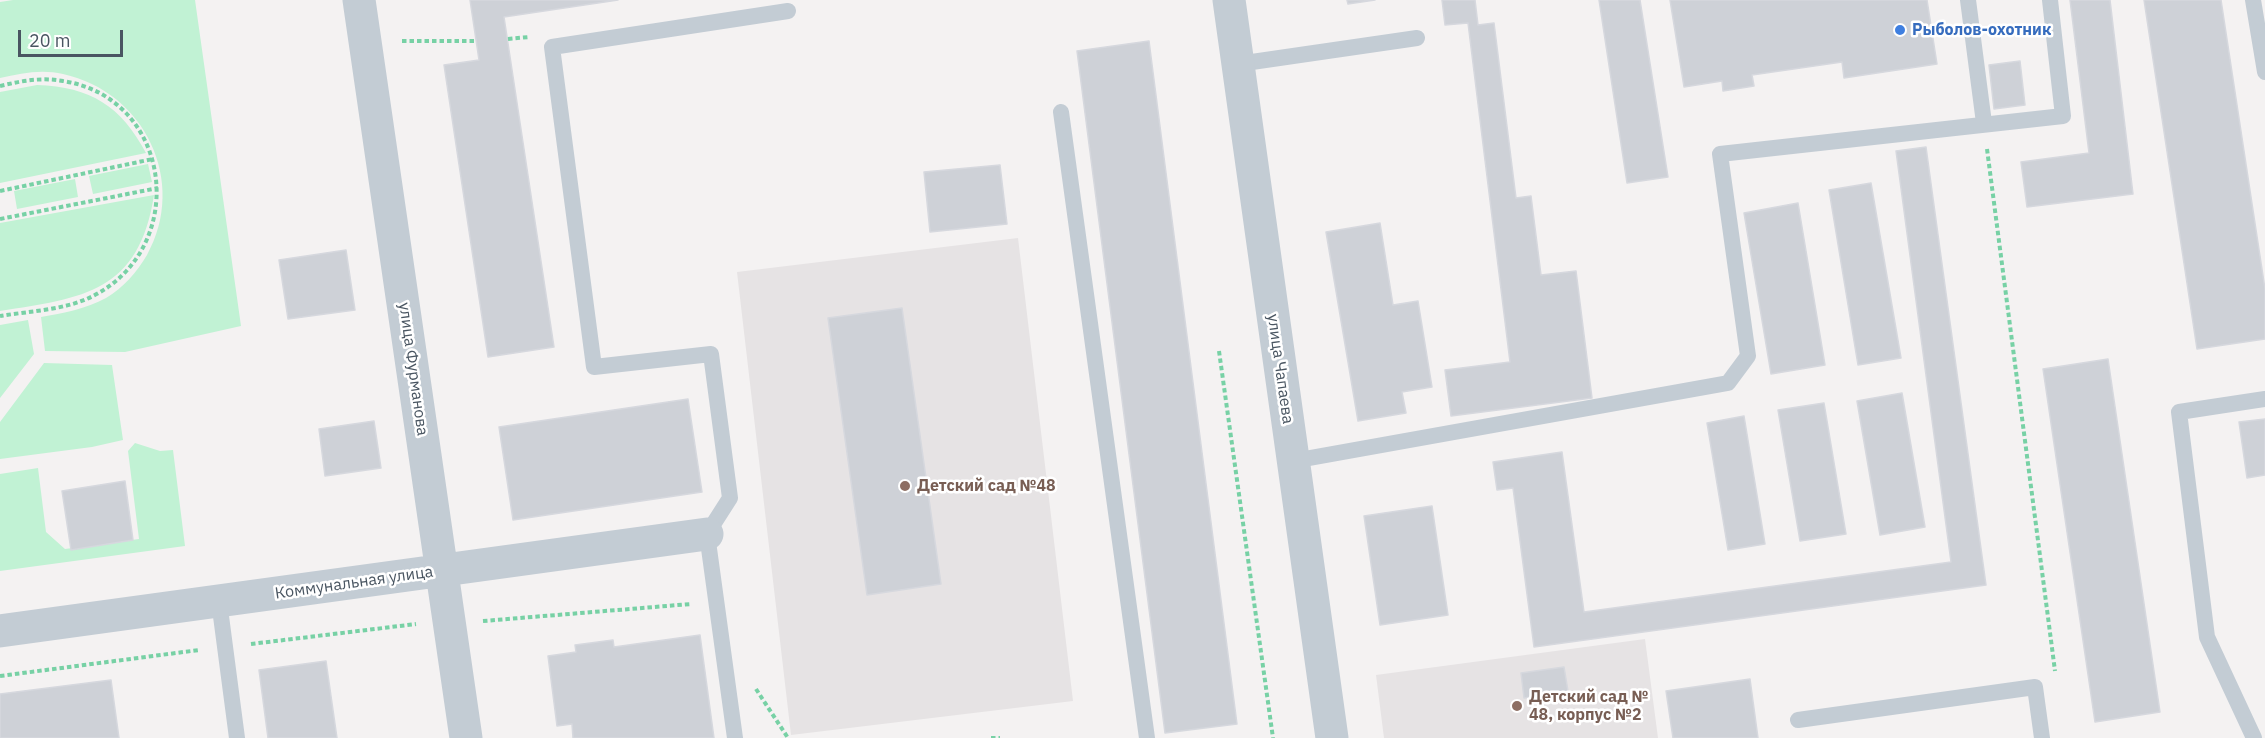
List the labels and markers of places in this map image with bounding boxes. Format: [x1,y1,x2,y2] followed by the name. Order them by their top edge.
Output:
[1912,20,2051,40] place label: Рыболов-охотник
[1893,23,1907,37] marker: Рыболов-охотник
[917,476,1056,496] place label: Детский сад №48
[898,479,912,493] marker: Детский сад №48
[1529,687,1648,725] place label: Детский сад № 48, корпус №2
[1510,699,1524,713] marker: Детский сад № 48, корпус №2

